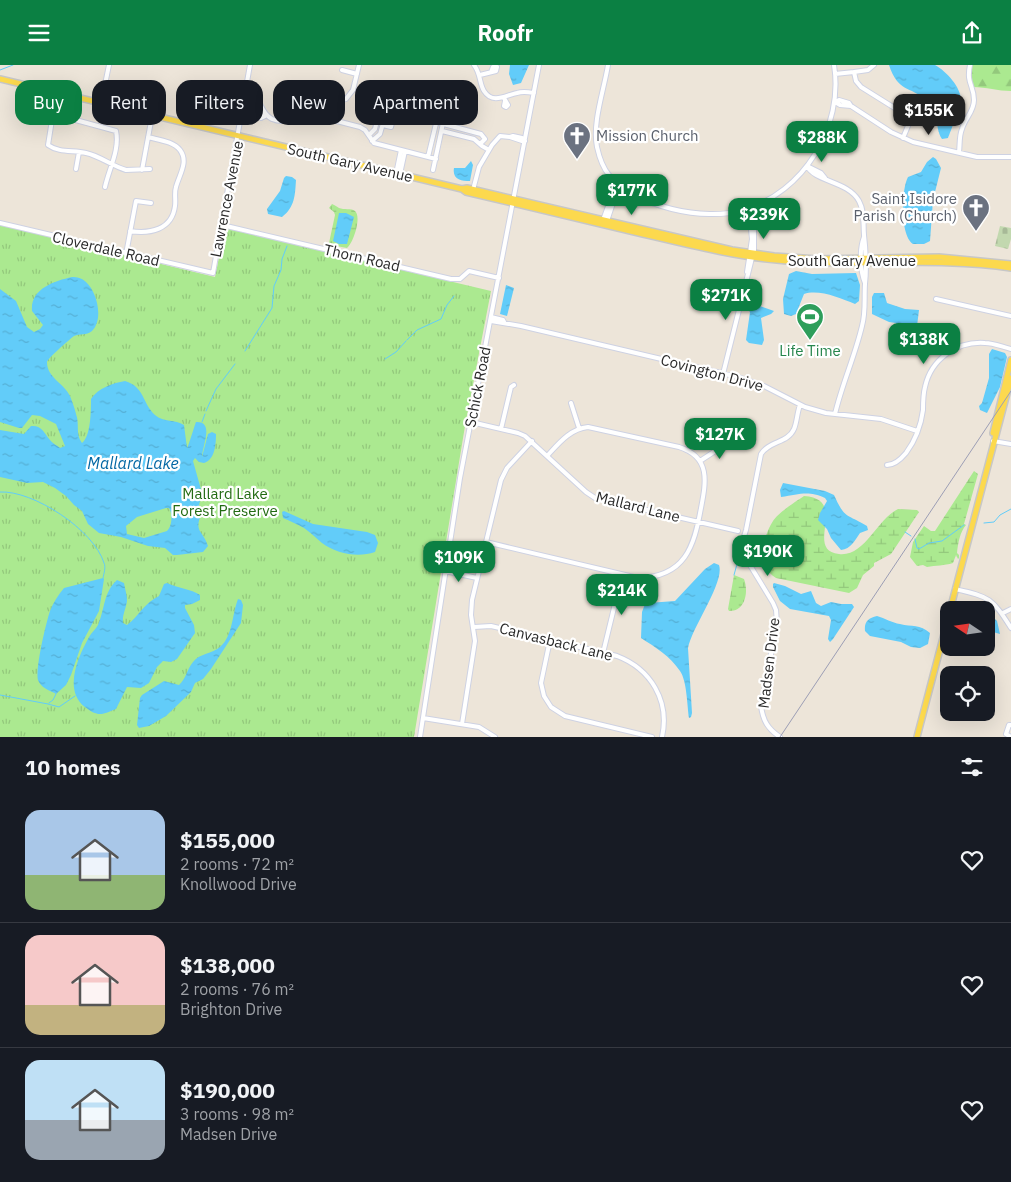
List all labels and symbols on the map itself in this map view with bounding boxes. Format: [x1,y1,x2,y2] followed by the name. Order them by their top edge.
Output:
[894,93,964,136] pin: $155K
[562,121,592,160] church icon: Mission Church
[787,121,857,163] pin: $288K
[596,126,699,145] place label: Mission Church
[206,139,247,259] street label: Lawrence Avenue
[286,139,415,186] street label: South Gary Avenue
[597,173,667,216] pin: $177K
[854,189,957,225] place label: Saint Isidore Parish (Church)
[961,193,991,232] church icon: Saint Isidore Parish (Church)
[729,197,799,240] pin: $239K
[51,227,162,270] street label: Cloverdale Road
[322,240,402,275] street label: Thorn Road
[788,251,916,270] street label: South Gary Avenue
[691,279,761,321] pin: $271K
[795,302,825,341] sports icon: Life Time
[889,323,959,365] pin: $138K
[779,341,841,360] place label: Life Time
[460,345,495,429] street label: Schick Road
[659,350,766,395] street label: Covington Drive
[685,417,755,460] pin: $127K
[87,453,179,473] water label: Mallard Lake
[172,484,278,520] park label: Mallard Lake Forest Preserve
[594,487,682,526] street label: Mallard Lane
[733,535,803,577] pin: $190K
[424,541,494,583] pin: $109K
[587,573,657,616] pin: $214K
[940,601,995,656] north arrow
[754,616,783,709] street label: Madsen Drive
[497,618,615,665] street label: Canvasback Lane

